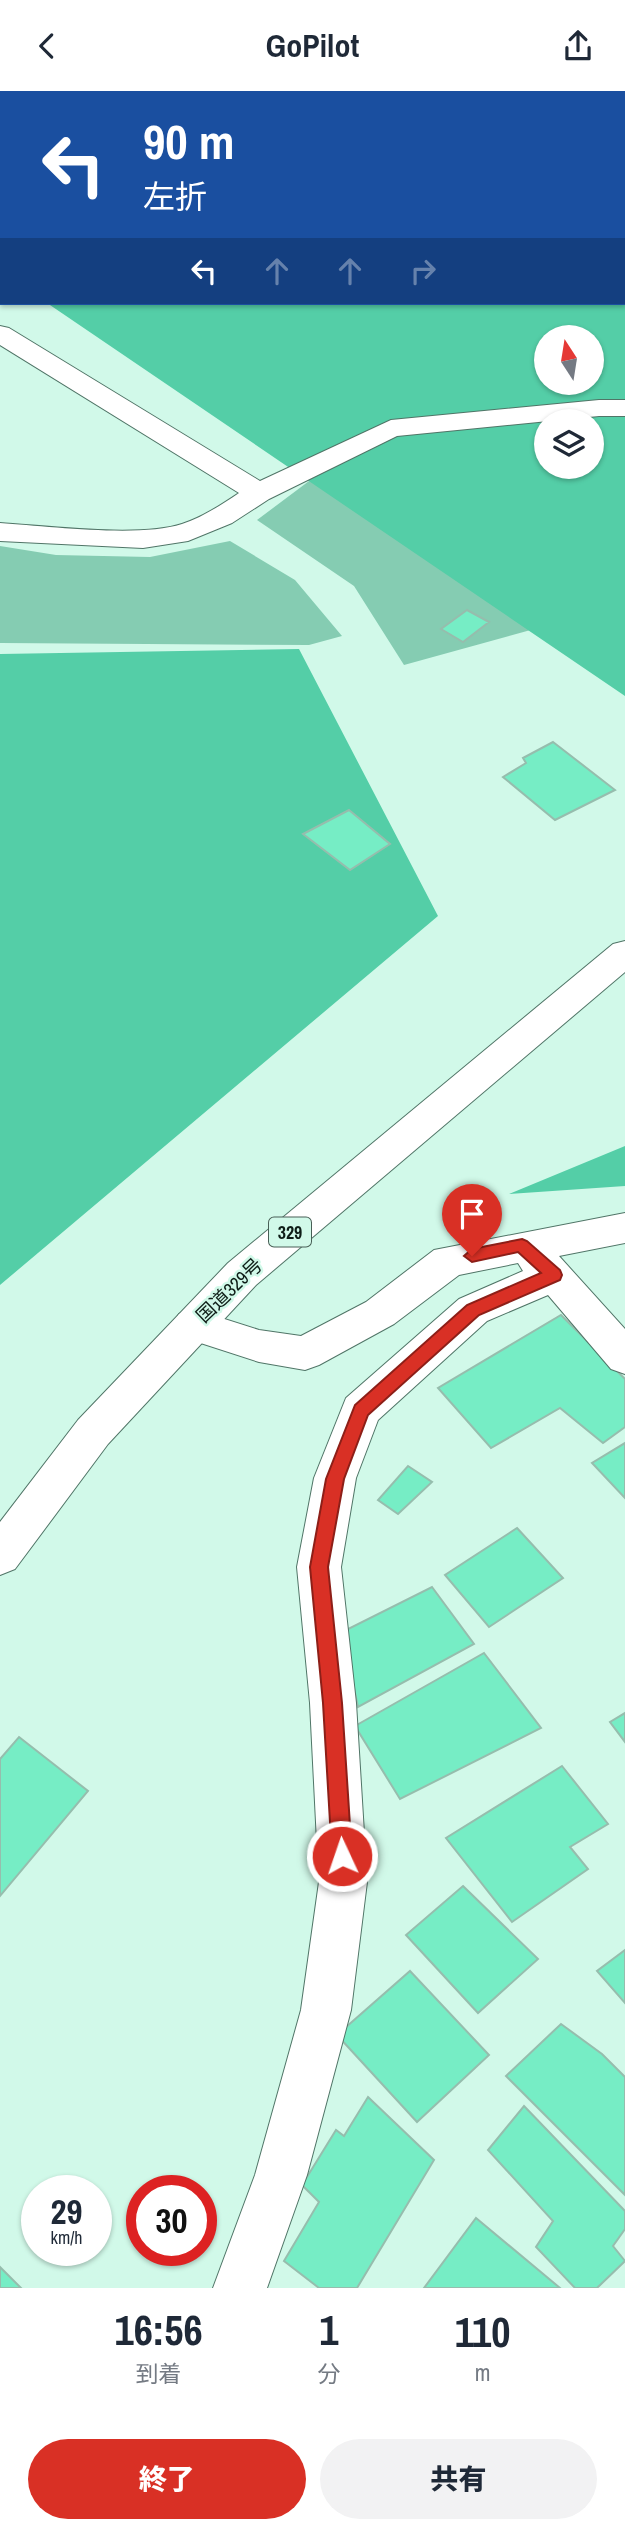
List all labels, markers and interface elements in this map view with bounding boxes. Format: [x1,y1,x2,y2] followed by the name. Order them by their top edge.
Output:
[266,24,359,67] text: GoPilot
[28,27,66,65] icon: back
[559,27,597,65] icon: share
[143,108,235,174] text: 90 m
[28,119,119,210] icon: left
[143,175,207,218] text: 左折
[185,252,223,290] icon: left
[258,252,296,290] icon: ahead
[331,252,369,290] icon: ahead
[404,252,442,290] icon: right
[534,325,604,395] north arrow
[534,325,604,479] map controls
[534,409,604,479] button: layers
[442,1184,502,1256] pin
[453,1195,491,1233] icon: arrive
[269,1217,311,1247] road number: 329
[190,1252,268,1328] street label: 国道329号
[305,1819,379,1893] position arrow
[126,2175,217,2266] speed limit sign: 30
[51,2188,82,2235] text: 29
[51,2225,83,2250] text: km/h
[115,2302,203,2358] text: 16:56
[319,2302,338,2358] text: 1
[455,2304,510,2360] text: 110
[475,2357,490,2388] text: m
[136,2358,182,2389] text: 到着
[317,2358,340,2389] text: 分
[28,2439,306,2519] button: 終了
[320,2439,597,2519] button: 共有

